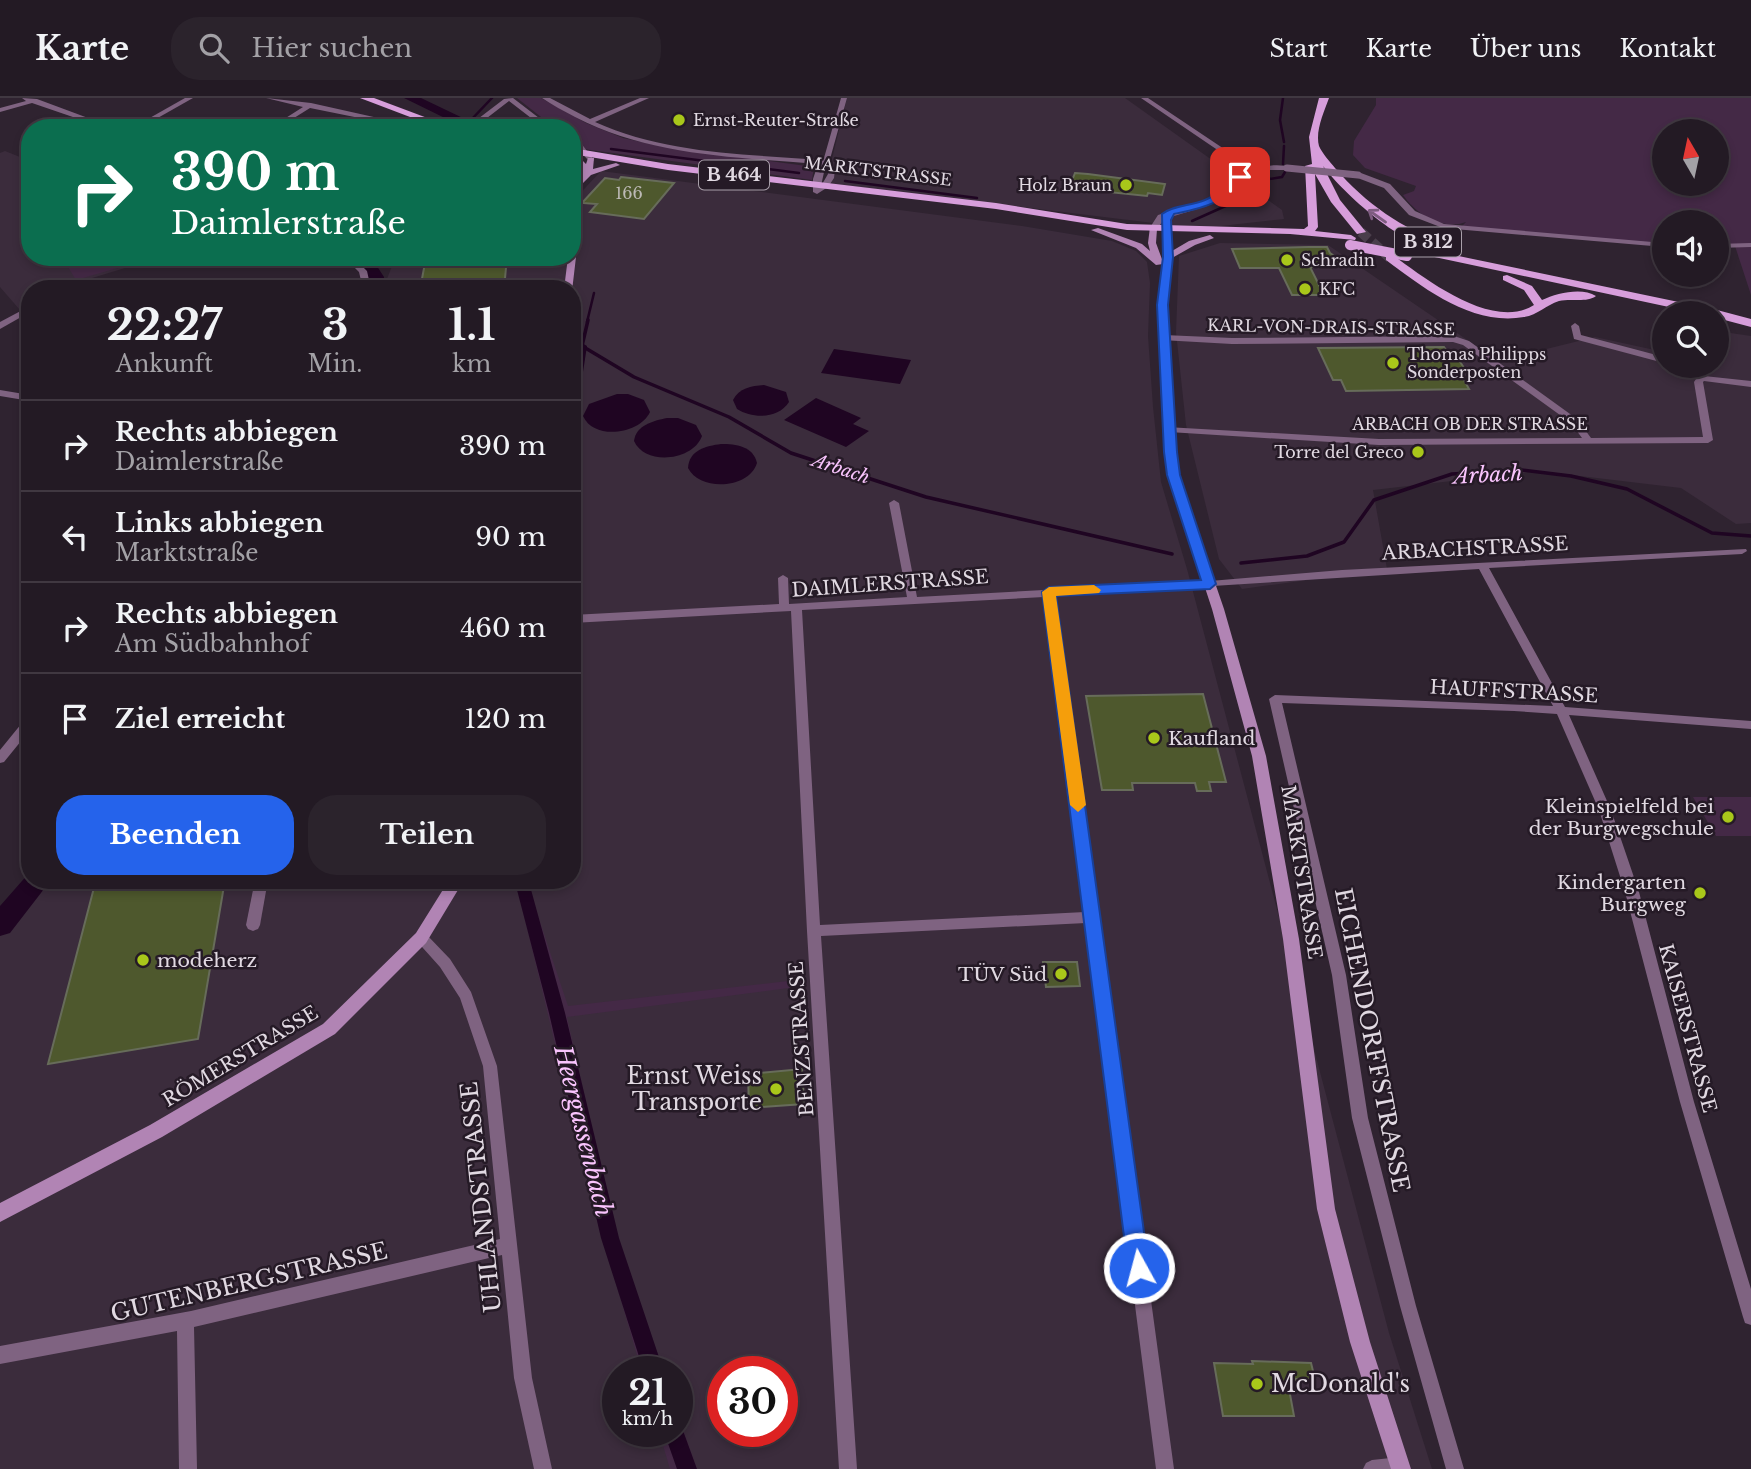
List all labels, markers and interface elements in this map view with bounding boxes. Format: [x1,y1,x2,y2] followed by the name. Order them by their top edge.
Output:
[171,17,661,80] search box
[35,28,129,69] text: Karte
[195,29,233,67] icon: search
[251,32,412,64] text: Hier suchen
[1270,34,1328,63] text: Start
[1366,34,1432,63] text: Karte
[1470,34,1582,63] text: Über uns
[1620,34,1716,63] text: Kontakt
[693,110,859,130] place label: Ernst-Reuter-Straße
[671,112,687,128] marker: Ernst-Reuter-Straße
[1652,119,1729,196] north arrow
[1652,119,1729,378] map controls
[171,142,339,203] text: 390 m
[56,147,147,238] icon: right
[1210,147,1270,207] pin
[803,152,953,190] street label: MARKTSTRASSE
[1221,158,1259,196] icon: arrive
[699,160,769,190] road number: B 464
[1018,175,1112,195] place label: Holz Braun
[1118,177,1134,193] marker: Holz Braun
[615,183,643,203] house number: 166
[171,203,406,243] text: Daimlerstraße
[1368,209,1388,223] one-way arrow
[1652,210,1729,287] button: sound
[1395,228,1461,257] road number: B 312
[1301,250,1375,270] place label: Schradin
[1279,252,1295,268] marker: Schradin
[1319,279,1355,299] place label: KFC
[1297,281,1313,297] marker: KFC
[106,299,222,351] text: 22:27
[322,299,348,351] text: 3
[448,299,496,351] text: 1.1
[1652,301,1729,378] button: search
[1207,315,1455,339] street label: KARL-VON-DRAIS-STRASSE
[1407,344,1546,382] place label: Thomas Philipps Sonderposten
[116,350,213,378] text: Ankunft
[308,350,362,378] text: Min.
[452,350,491,378] text: km
[1385,355,1401,371] marker: Thomas Philipps Sonderposten
[1351,414,1588,434] street label: ARBACH OB DER STRASSE
[115,416,338,448] text: Rechts abbiegen
[56,427,94,465] icon: right
[459,430,546,462] text: 390 m
[1274,442,1404,462] place label: Torre del Greco
[1410,444,1426,460] marker: Torre del Greco
[115,448,284,476] text: Daimlerstraße
[808,449,873,489] water label: Arbach
[1450,460,1523,490] water label: Arbach
[115,507,324,539] text: Links abbiegen
[56,518,94,556] icon: left
[475,521,546,553] text: 90 m
[1380,532,1569,565] street label: ARBACHSTRASSE
[115,539,258,567] text: Marktstraße
[791,565,989,602] street label: DAIMLERSTRASSE
[115,598,338,630] text: Rechts abbiegen
[56,609,94,647] icon: right
[460,612,546,644] text: 460 m
[115,630,310,658] text: Am Südbahnhof
[1429,676,1599,707] street label: HAUFFSTRASSE
[56,700,94,738] icon: arrive
[115,703,285,735] text: Ziel erreicht
[464,703,546,735] text: 120 m
[1168,727,1256,750] place label: Kaufland
[1146,730,1162,746] marker: Kaufland
[1276,783,1327,961] street label: MARKTSTRASSE
[56,795,294,875] button: Beenden
[308,795,546,875] button: Teilen
[1529,795,1715,840] place label: Kleinspielfeld bei der Burgwegschule
[1720,809,1736,825] marker: Kleinspielfeld bei der Burgwegschule
[1557,871,1687,916] place label: Kindergarten Burgweg
[1692,885,1708,901] marker: Kindergarten Burgweg
[1329,886,1415,1194] street label: EICHENDORFFSTRASSE
[1654,941,1721,1115] street label: KAISERSTRASSE
[157,949,257,972] place label: modeherz
[135,952,151,968] marker: modeherz
[785,961,818,1117] street label: BENZSTRASSE
[958,963,1047,986] place label: TÜV Süd
[1053,966,1069,982] marker: TÜV Süd
[158,1001,322,1112] street label: RÖMERSTRASSE
[548,1041,619,1220] water label: Heergassenbach
[626,1062,762,1116] place label: Ernst Weiss Transporte
[455,1080,507,1314] street label: UHLANDSTRASSE
[768,1081,784,1097] marker: Ernst Weiss Transporte
[1102,1231,1176,1305] position arrow
[108,1237,390,1327] street label: GUTENBERGSTRASSE
[707,1356,798,1447] speed limit sign: 30
[1271,1370,1410,1398] place label: McDonald's
[628,1371,667,1414] text: 21
[1249,1376,1265,1392] marker: McDonald's
[622,1408,673,1430] text: km/h

